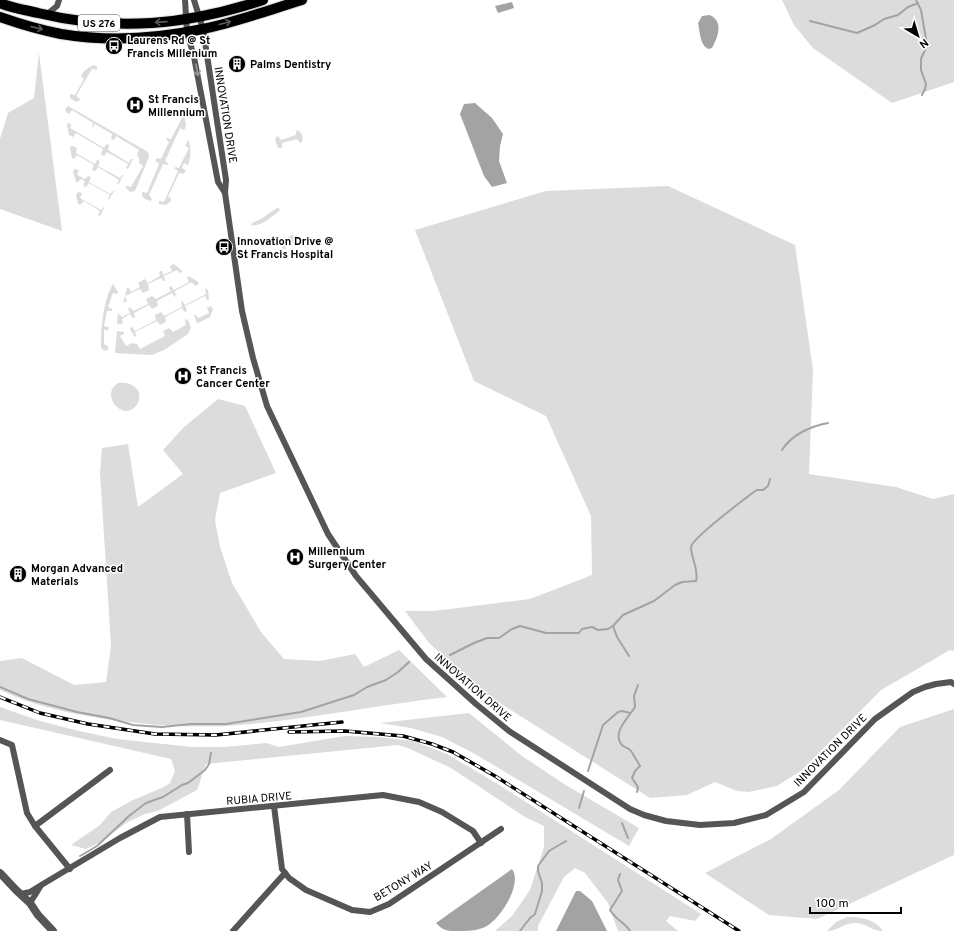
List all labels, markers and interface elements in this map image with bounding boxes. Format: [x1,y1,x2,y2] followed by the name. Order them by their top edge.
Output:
[78,15,120,31] road number: US 276
[898,16,938,56] north arrow
[155,19,168,26] one-way arrow
[219,19,232,26] one-way arrow
[30,25,43,33] one-way arrow
[127,34,217,61] place label: Laurens Rd @ St Francis Millenium
[916,35,931,51] text: N
[104,36,124,56] bus stop icon: Laurens Rd @ St Francis Millenium
[227,54,247,74] building icon: Palms Dentistry
[250,58,331,72] place label: Palms Dentistry
[193,63,201,76] one-way arrow
[210,66,240,164] street label: INNOVATION DRIVE
[148,93,205,120] place label: St Francis Millennium
[125,95,145,115] hospital icon: St Francis Millennium
[237,235,333,262] place label: Innovation Drive @ St Francis Hospital
[214,237,234,257] bus stop icon: Innovation Drive @ St Francis Hospital
[196,364,270,391] place label: St Francis Cancer Center
[173,366,193,386] hospital icon: St Francis Cancer Center
[308,545,387,572] place label: Millennium Surgery Center
[285,547,305,567] hospital icon: Millennium Surgery Center
[31,562,123,589] place label: Morgan Advanced Materials
[8,564,28,584] building icon: Morgan Advanced Materials
[431,650,514,725] street label: INNOVATION DRIVE
[791,711,870,790] street label: INNOVATION DRIVE
[226,789,293,809] street label: RUBIA DRIVE
[371,859,436,905] street label: BETONY WAY
[810,889,901,915] scale bar
[816,896,849,912] text: 100 m

